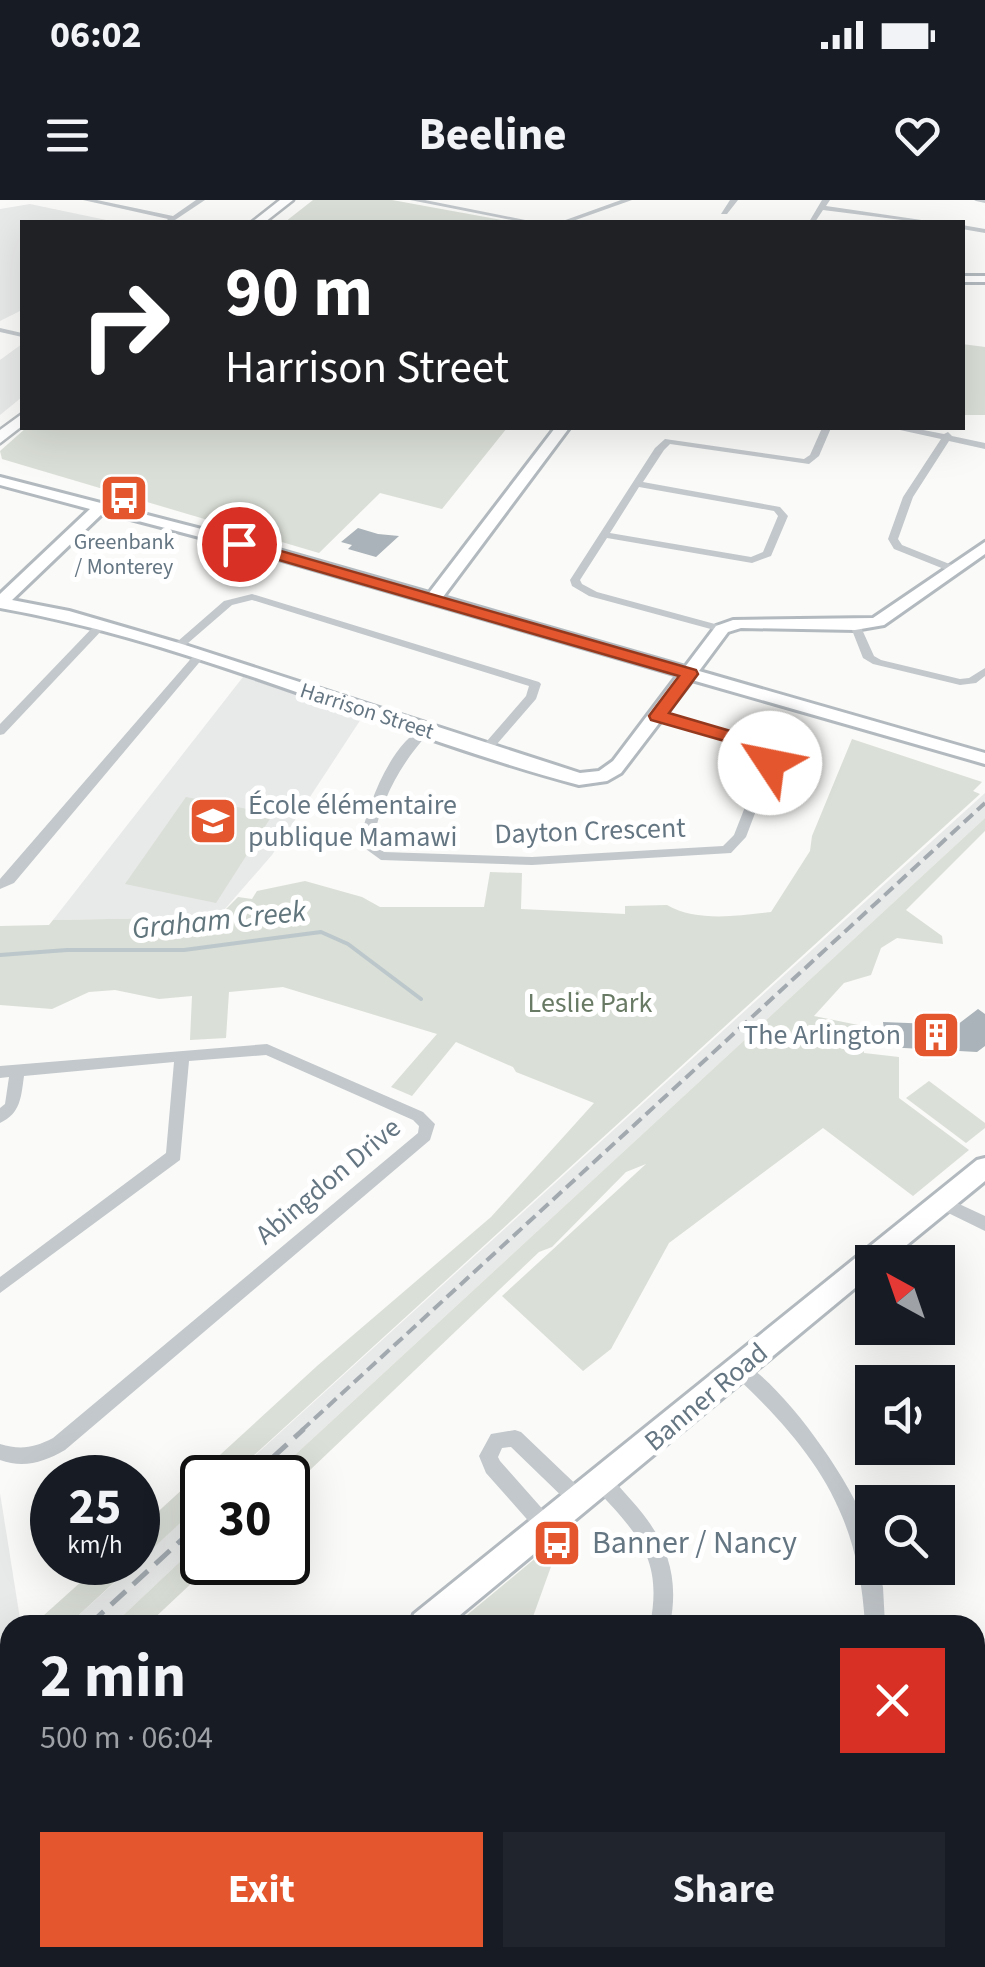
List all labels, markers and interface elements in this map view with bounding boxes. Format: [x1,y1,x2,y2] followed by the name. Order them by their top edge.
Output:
[50,8,142,62] text: 06:02
[418,103,567,167] text: Beeline
[40,108,95,163] icon: menu
[890,108,945,163] icon: heart
[225,243,373,343] text: 90 m
[60,260,190,390] icon: right
[225,336,509,400] text: Harrison Street
[98,472,150,524] bus stop icon: Greenbank / Monterey
[197,502,282,587] pin
[212,517,267,572] icon: arrive
[74,526,174,583] place label: Greenbank / Monterey
[296,674,438,748] street label: Harrison Street
[718,711,822,815] position arrow
[248,785,457,857] place label: École élémentaire publique Mamawi
[187,795,239,847] school or university icon: École élémentaire publique Mamawi
[494,808,687,854] street label: Dayton Crescent
[130,889,309,951] water label: Graham Creek
[528,983,653,1023] park label: Leslie Park
[910,1009,962,1061] building icon: The Arlington
[743,1015,901,1055] place label: The Arlington
[247,1108,409,1254] street label: Abingdon Drive
[855,1245,955,1345] north arrow
[855,1245,955,1585] map controls
[635,1333,777,1461] street label: Banner Road
[855,1365,955,1465] button: sound
[180,1455,310,1585] speed limit sign: 30
[69,1472,121,1543] text: 25
[855,1485,955,1585] button: search
[531,1517,583,1569] bus stop icon: Banner / Nancy
[592,1520,797,1566] place label: Banner / Nancy
[67,1527,123,1563] text: km/h
[40,1635,186,1720] text: 2 min
[840,1648,945,1753] button: close
[40,1715,213,1761] text: 500 m · 06:04
[40,1832,483,1947] button: Exit
[503,1832,945,1947] button: Share

